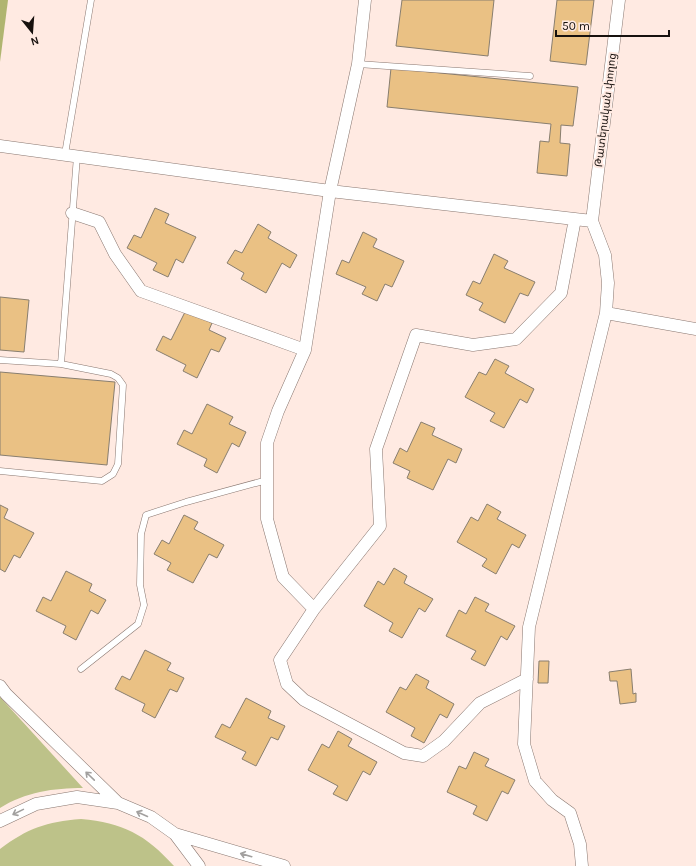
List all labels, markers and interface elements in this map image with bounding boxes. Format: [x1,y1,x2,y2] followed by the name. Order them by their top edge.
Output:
[12,12,52,52] north arrow
[556,12,669,38] scale bar
[562,19,590,33] text: 50 m
[29,34,40,48] text: N
[592,52,619,168] street label: Թատերական փողոց
[85,771,95,781] one-way arrow
[12,809,24,816] one-way arrow
[137,809,149,817] one-way arrow
[240,851,253,858] one-way arrow

